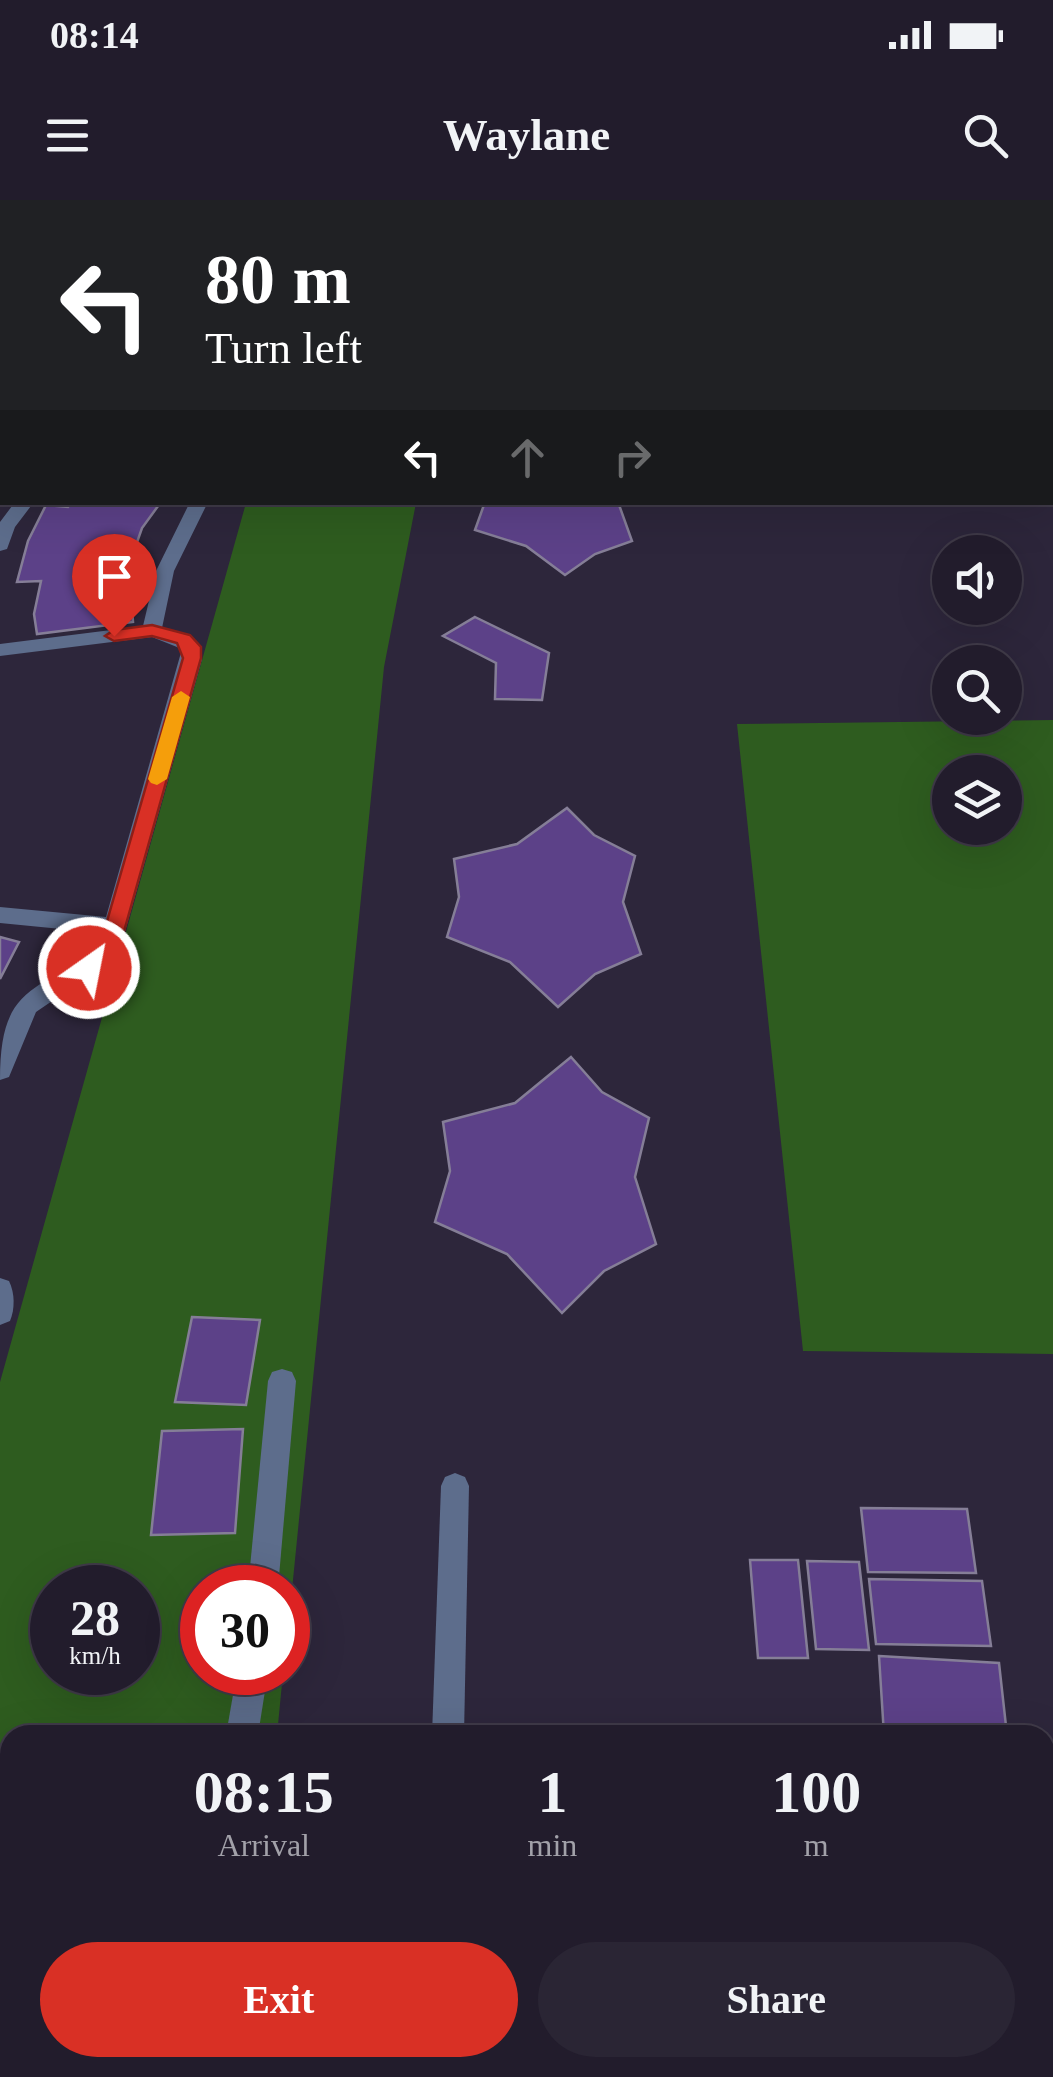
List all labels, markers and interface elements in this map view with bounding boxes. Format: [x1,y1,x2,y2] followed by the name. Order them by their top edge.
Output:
[50,14,139,56] text: 08:14
[40,108,95,163] icon: menu
[958,108,1013,163] icon: search
[443,110,610,160] text: Waylane
[40,240,170,370] icon: left
[205,241,351,318] text: 80 m
[205,323,362,373] text: Turn left
[395,430,450,485] icon: left
[500,430,555,485] icon: ahead
[605,430,660,485] icon: right
[72,534,157,637] pin
[932,535,1022,845] map controls
[932,535,1022,625] button: sound
[87,549,142,604] icon: arrive
[932,645,1022,735] button: search
[932,755,1022,845] button: layers
[37,916,141,1020] position arrow
[180,1565,310,1695] speed limit sign: 30
[70,1590,120,1646] text: 28
[69,1642,121,1669] text: km/h
[194,1759,334,1825] text: 08:15
[537,1759,567,1825] text: 1
[771,1759,861,1825] text: 100
[218,1827,310,1863] text: Arrival
[528,1827,577,1863] text: min
[804,1827,829,1863] text: m
[40,1942,518,2057] button: Exit
[538,1942,1015,2057] button: Share

